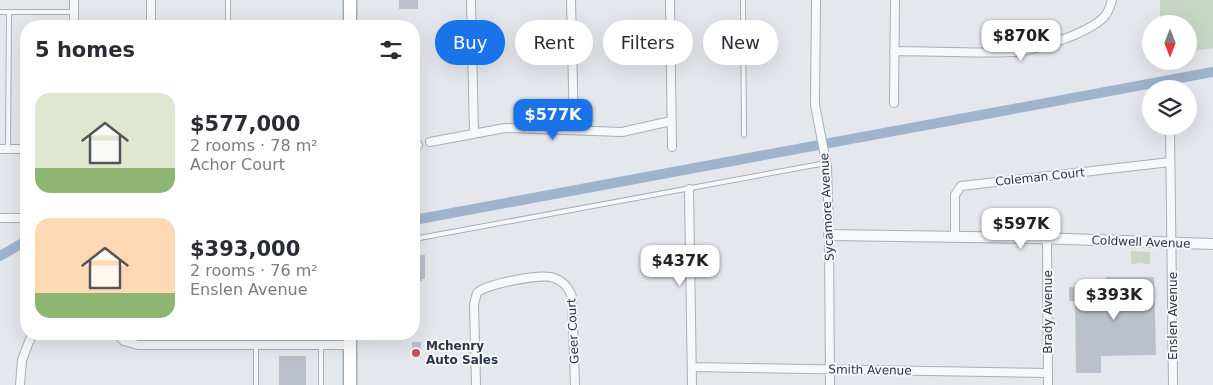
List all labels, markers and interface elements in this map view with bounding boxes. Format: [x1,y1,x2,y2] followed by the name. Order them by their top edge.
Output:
[1142,15,1198,70] north arrow
[1142,15,1197,135] map controls
[435,20,505,65] chip: Buy
[515,20,593,65] chip: Rent
[603,20,693,65] chip: Filters
[703,20,778,65] chip: New
[986,20,1056,62] pin: $870K
[993,26,1049,45] text: $870K
[377,36,405,64] icon: filters
[35,38,135,62] text: 5 homes
[1142,80,1197,135] button: layers
[518,98,588,141] pin: $577K
[525,105,581,124] text: $577K
[190,112,300,136] text: $577,000
[75,113,135,173] icon: home
[190,136,318,155] text: 2 rooms · 78 m²
[817,153,837,261] street label: Sycamore Avenue
[190,155,285,174] text: Achor Court
[995,165,1086,189] street label: Coleman Court
[986,208,1056,250] pin: $597K
[993,214,1049,233] text: $597K
[1091,233,1191,251] street label: Coldwell Avenue
[190,237,300,261] text: $393,000
[75,238,135,298] icon: home
[645,244,715,287] pin: $437K
[652,251,708,270] text: $437K
[190,261,318,280] text: 2 rooms · 76 m²
[1041,270,1055,354] street label: Brady Avenue
[1166,272,1180,360] street label: Enslen Avenue
[1079,278,1149,321] pin: $393K
[190,280,308,299] text: Enslen Avenue
[1086,285,1142,304] text: $393K
[564,297,582,364] street label: Geer Court
[426,339,498,367] place label: Mchenry Auto Sales
[410,347,422,359] marker: Mchenry Auto Sales
[828,362,912,378] street label: Smith Avenue

